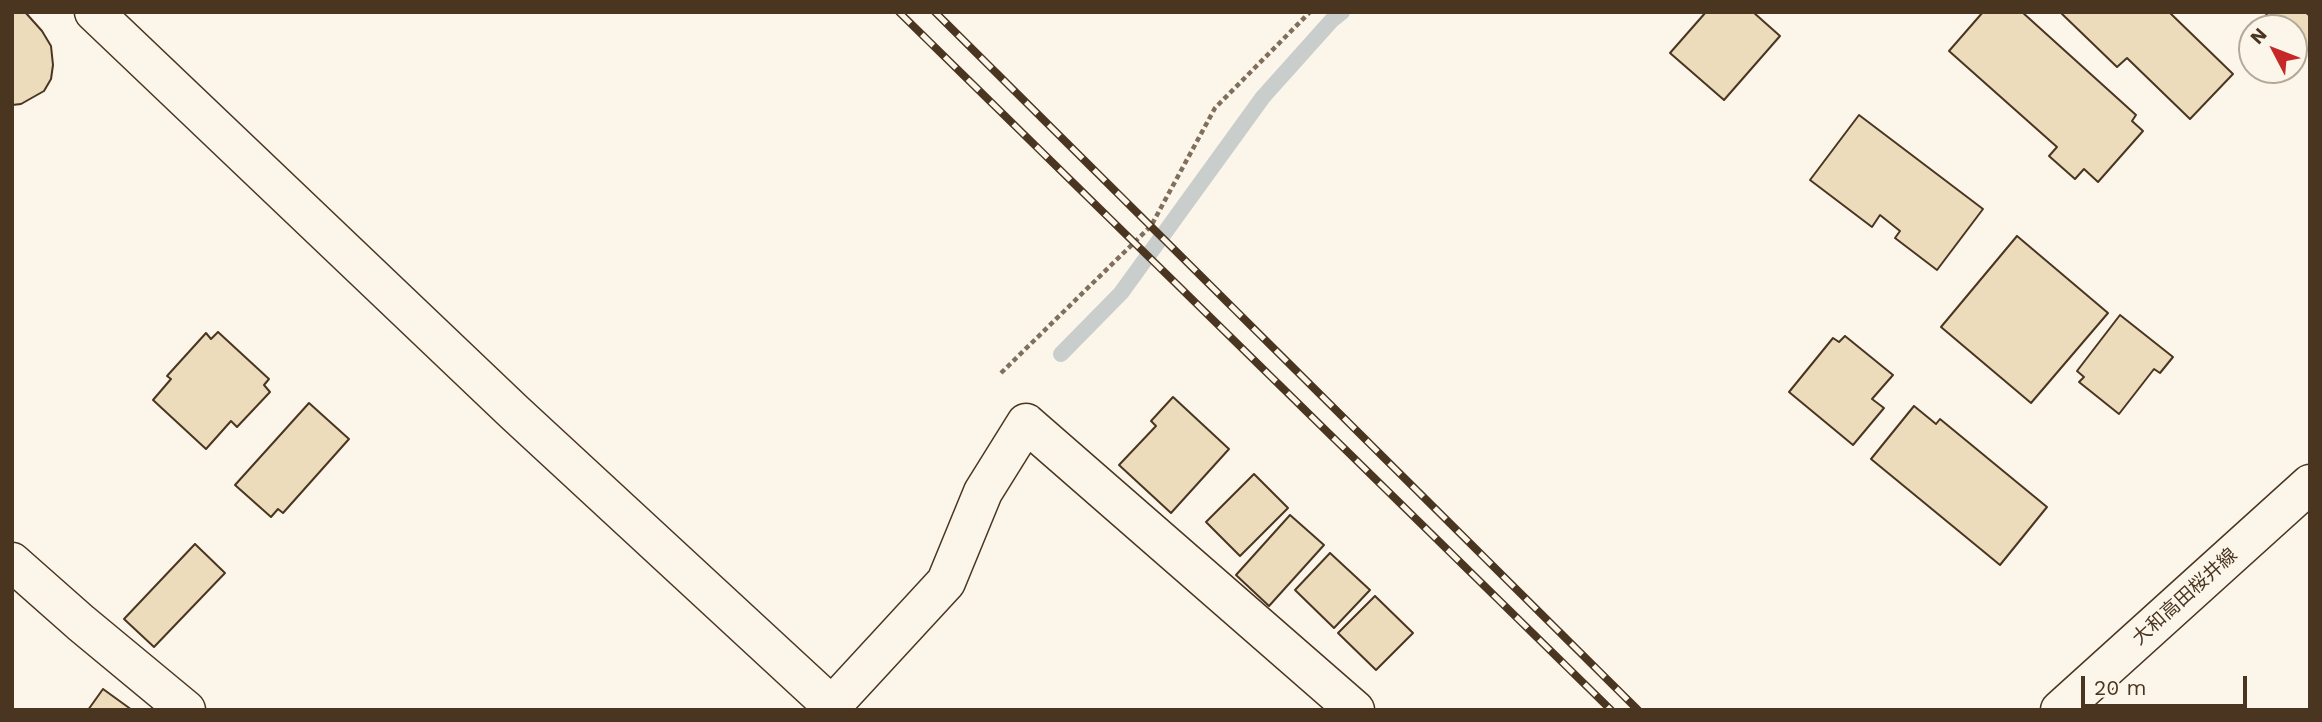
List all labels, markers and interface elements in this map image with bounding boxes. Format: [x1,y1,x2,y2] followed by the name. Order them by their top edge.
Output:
[2238,14,2308,84] north arrow
[2245,23,2272,49] text: N
[2128,544,2242,650] street label: 大和高田桜井線
[2084,662,2250,706] scale bar
[2094,675,2146,700] text: 20 m

